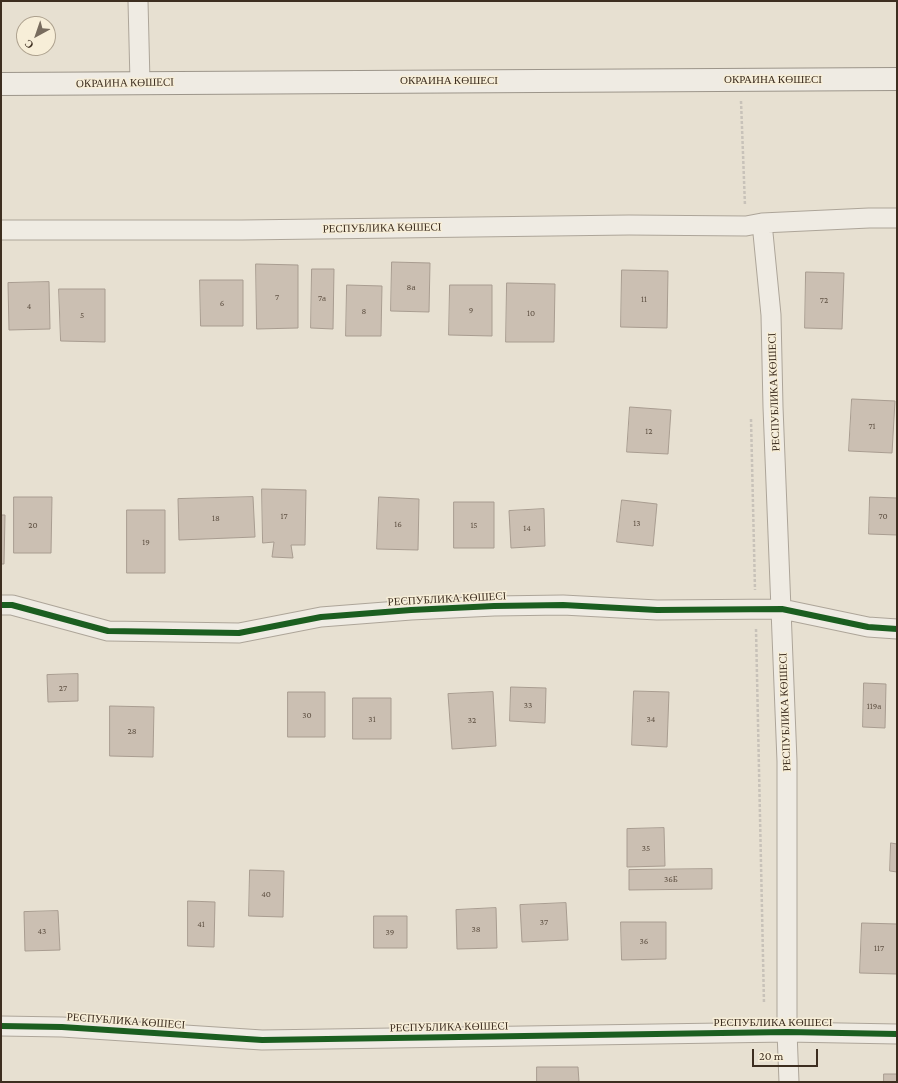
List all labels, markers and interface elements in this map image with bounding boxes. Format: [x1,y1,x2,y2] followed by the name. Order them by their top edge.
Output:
[16,16,56,56] north arrow
[22,37,36,52] text: С
[724,73,822,87] street label: ОКРАИНА КӨШЕСІ
[400,74,498,88] street label: ОКРАИНА КӨШЕСІ
[76,76,174,90] street label: ОКРАИНА КӨШЕСІ
[322,220,442,236] street label: РЕСПУБЛИКА КӨШЕСІ
[407,282,415,292] house number: 8а
[275,292,279,302] house number: 7
[318,293,326,303] house number: 7а
[641,294,647,304] house number: 11
[820,295,828,305] house number: 72
[220,298,224,308] house number: 6
[27,301,31,311] house number: 4
[469,305,473,315] house number: 9
[362,306,366,316] house number: 8
[527,308,535,318] house number: 10
[80,310,84,320] house number: 5
[765,332,783,452] street label: РЕСПУБЛИКА КӨШЕСІ
[868,421,876,431] house number: 71
[645,426,653,436] house number: 12
[280,511,288,521] house number: 17
[878,511,888,521] house number: 70
[212,513,220,523] house number: 18
[633,518,641,528] house number: 13
[394,519,402,529] house number: 16
[28,520,38,530] house number: 20
[470,520,478,530] house number: 15
[523,523,531,533] house number: 14
[142,537,150,547] house number: 19
[387,589,507,609] street label: РЕСПУБЛИКА КӨШЕСІ
[776,652,794,772] street label: РЕСПУБЛИКА КӨШЕСІ
[59,683,67,693] house number: 27
[524,700,532,710] house number: 33
[867,701,881,711] house number: 119а
[302,710,312,720] house number: 30
[368,714,376,724] house number: 31
[647,714,655,724] house number: 34
[468,715,476,725] house number: 32
[127,726,137,736] house number: 28
[642,843,650,853] house number: 35
[664,874,678,884] house number: 36Б
[261,889,271,899] house number: 40
[540,917,548,927] house number: 37
[197,919,205,929] house number: 41
[471,924,481,934] house number: 38
[38,926,46,936] house number: 43
[386,927,394,937] house number: 39
[640,936,648,946] house number: 36
[874,943,884,953] house number: 117
[66,1010,186,1032] street label: РЕСПУБЛИКА КӨШЕСІ
[714,1016,832,1030] street label: РЕСПУБЛИКА КӨШЕСІ
[389,1019,509,1035] street label: РЕСПУБЛИКА КӨШЕСІ
[754,1041,820,1067] scale bar
[759,1049,783,1063] text: 20 m

